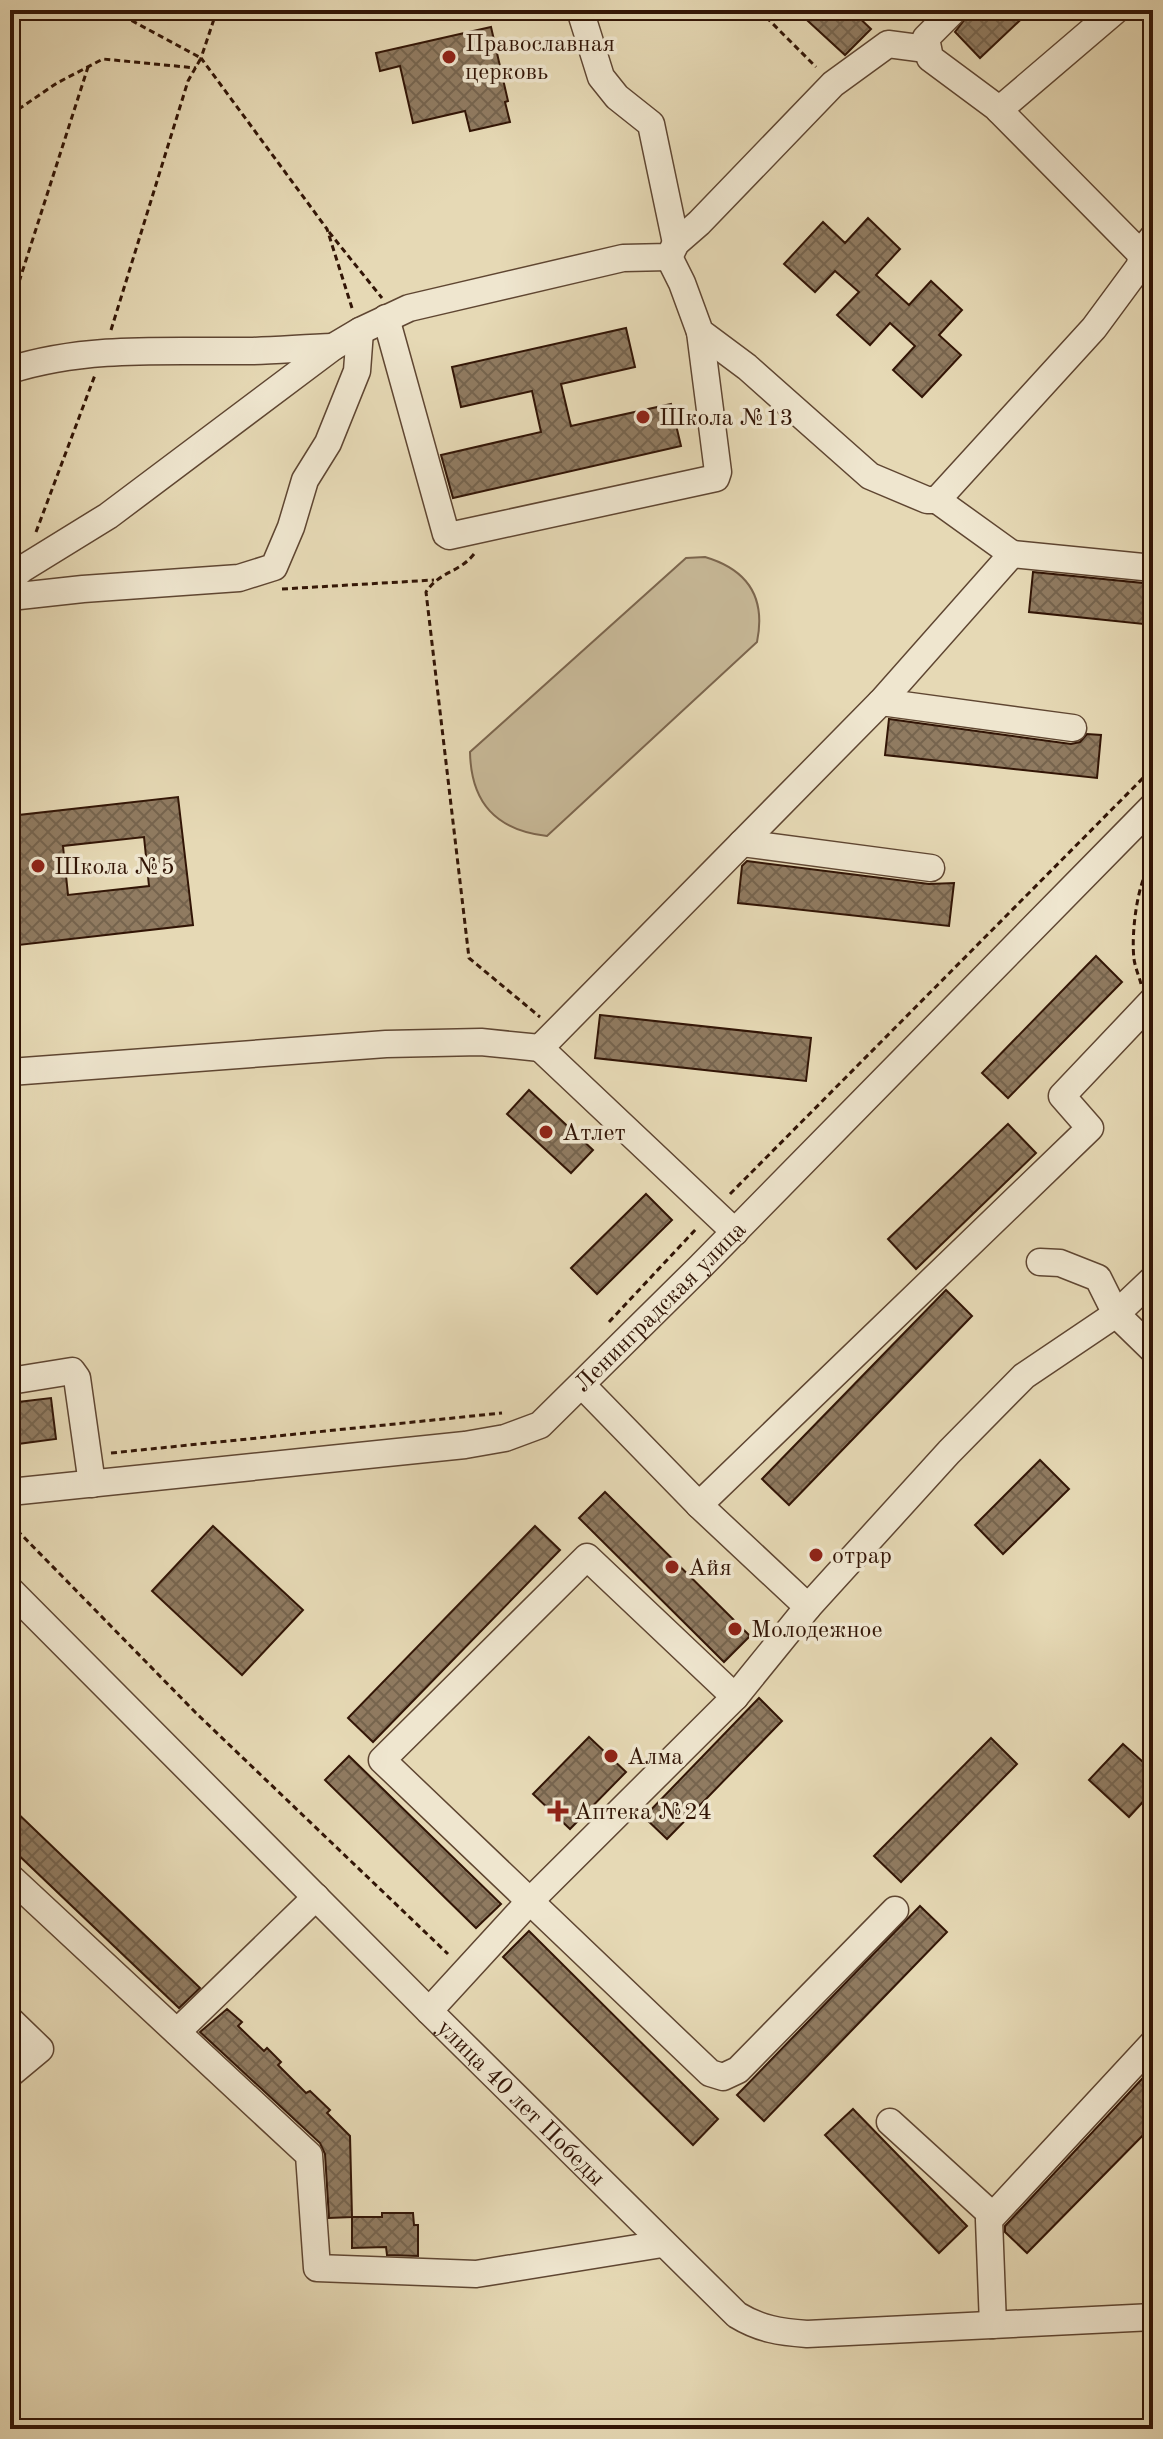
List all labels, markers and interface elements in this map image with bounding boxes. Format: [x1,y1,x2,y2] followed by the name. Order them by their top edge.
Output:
[465,33,615,85] place label: Православная церковь
[440,48,458,66] marker: Православная церковь
[659,407,794,431] place label: Школа №13
[634,408,652,426] marker: Школа №13
[54,856,175,880] place label: Школа №5
[29,857,47,875] marker: Школа №5
[562,1122,626,1146] place label: Атлет
[537,1123,555,1141] marker: Атлет
[571,1218,751,1397] street label: Ленинградская улица
[832,1545,892,1569] place label: отрар
[807,1546,825,1564] marker: отрар
[688,1557,732,1581] place label: Айя
[663,1558,681,1576] marker: Айя
[751,1619,882,1643] place label: Молодежное
[726,1620,744,1638] marker: Молодежное
[627,1746,683,1770] place label: Алма
[602,1747,620,1765] marker: Алма
[574,1801,712,1825] place label: Аптека №24
[549,1802,567,1820] marker: Аптека №24
[432,2016,609,2191] street label: улица 40 лет Победы

